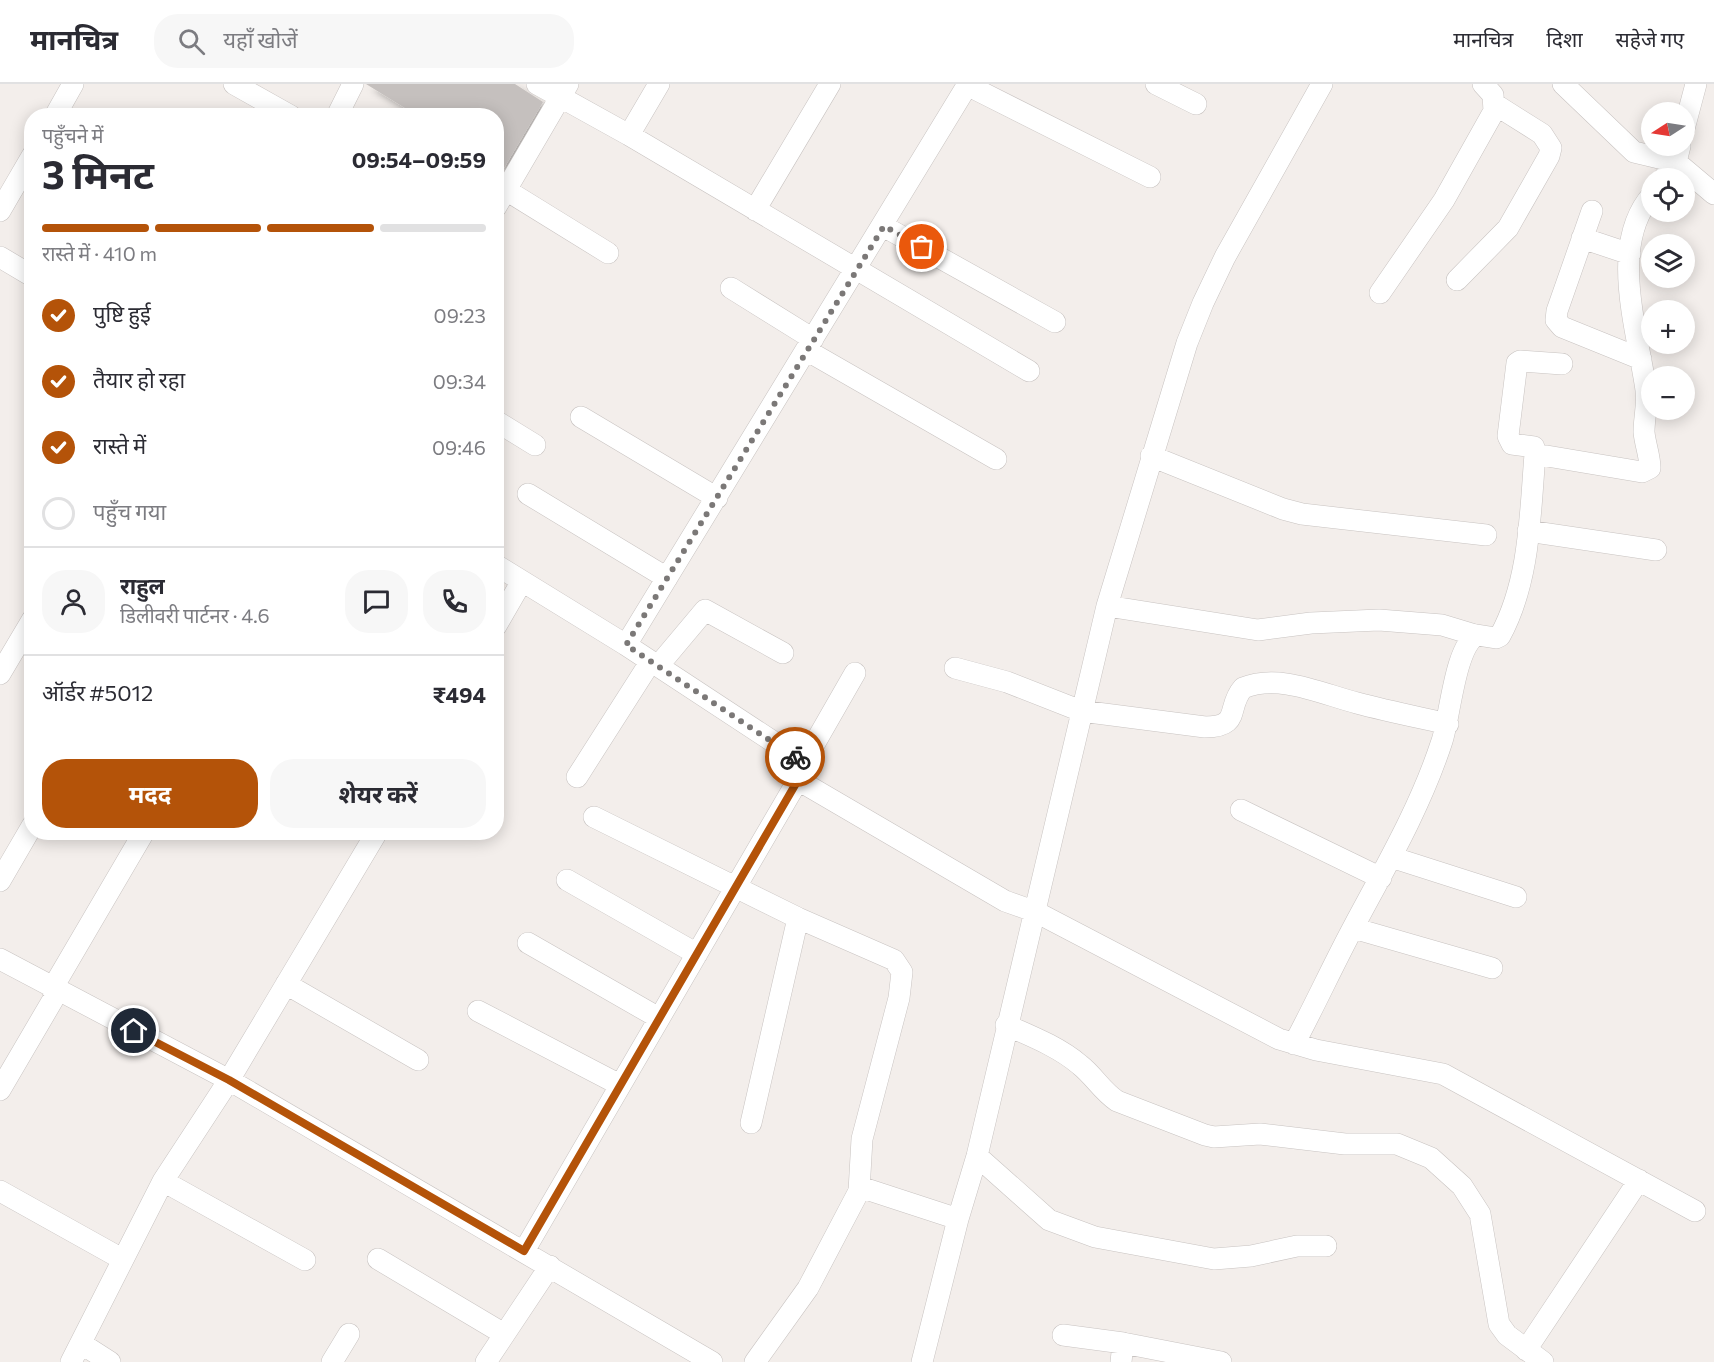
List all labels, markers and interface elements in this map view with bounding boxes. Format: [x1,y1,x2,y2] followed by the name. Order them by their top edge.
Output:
[154,14,574,68] search box
[30,22,118,56] text: मानचित्र
[175,25,208,58] icon: search
[223,26,298,53] text: यहाँ खोजें
[1453,26,1513,51] text: मानचित्र
[1546,26,1583,51] text: दिशा
[1616,26,1684,51] text: सहेजे गए
[1641,102,1695,156] north arrow
[1641,102,1695,420] map controls
[42,123,104,147] text: पहुँचने में
[352,146,486,173] text: 09:54–09:59
[42,149,154,197] text: 3 मिनट
[1641,168,1695,222] button: locate
[896,221,947,272] pin
[905,230,938,263] icon: bag
[1641,234,1695,288] button: layers
[42,241,157,265] text: रास्ते में · 410 m
[42,299,75,332] icon: check
[93,300,151,327] text: पुष्टि हुई
[1641,300,1695,354] button: +
[434,303,486,327] text: 09:23
[42,365,75,398] icon: check
[93,366,185,393] text: तैयार हो रहा
[1641,366,1695,420] button: −
[433,369,486,393] text: 09:34
[42,431,75,464] icon: check
[93,432,146,459] text: रास्ते में
[432,435,486,459] text: 09:46
[93,498,166,525] text: पहुँच गया
[42,570,105,633] button: person
[345,570,408,633] button: chat
[423,570,486,633] button: phone
[120,572,165,599] text: राहुल
[120,603,270,627] text: डिलीवरी पार्टनर · 4.6
[42,679,153,706] text: ऑर्डर #5012
[433,681,486,708] text: ₹494
[765,727,825,787] courier
[779,741,812,774] icon: bike
[42,759,258,828] button: मदद
[270,759,486,828] button: शेयर करें
[108,1005,159,1056] pin
[117,1014,150,1047] icon: home

